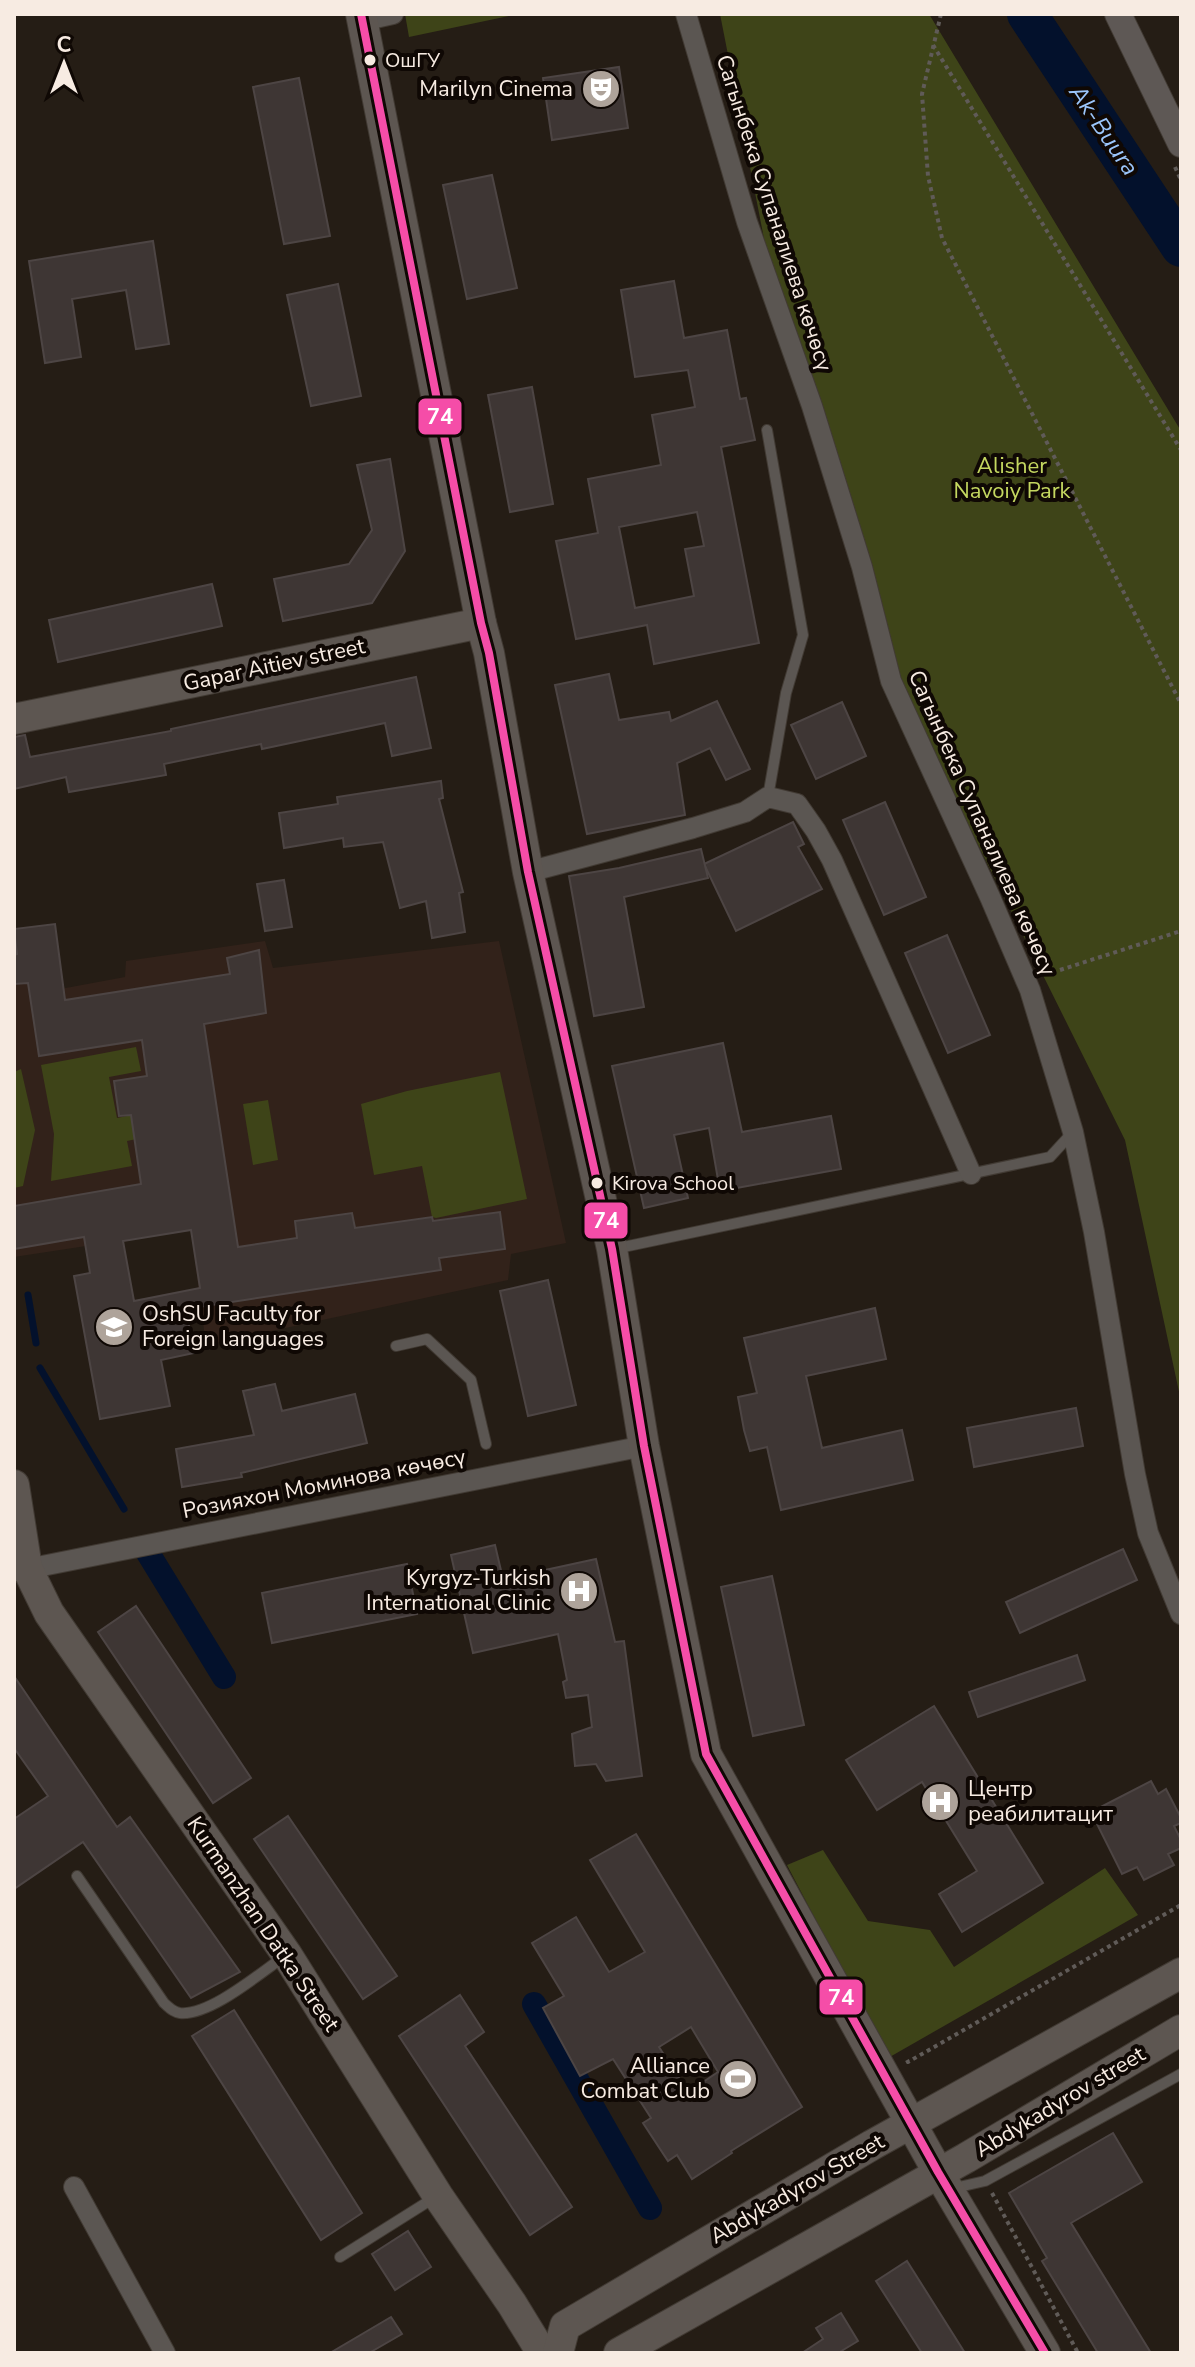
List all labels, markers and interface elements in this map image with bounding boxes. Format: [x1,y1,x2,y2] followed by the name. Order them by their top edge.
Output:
[24,24,104,104] north arrow
[57,30,72,60] text: С
[385,47,440,74] place label: ОшГУ
[709,51,840,376] street label: Сагынбека Супаналиева көчөсү
[362,52,378,68] marker: ОшГУ
[580,68,622,110] theatre icon: Marilyn Cinema
[419,74,573,104] place label: Marilyn Cinema
[1061,77,1146,182] water label: Ak-Buura
[417,397,463,436] line badge: 74
[427,402,453,432] text: 74
[953,451,1072,506] park label: Alisher Navoiy Park
[180,631,368,699] street label: Gapar Aitiev street
[901,666,1063,981] street label: Сагынбека Супаналиева көчөсү
[612,1170,734,1197] place label: Kirova School
[589,1175,605,1191] marker: Kirova School
[583,1201,629,1240] line badge: 74
[593,1206,619,1236] text: 74
[142,1299,324,1354] place label: OshSU Faculty for Foreign languages
[93,1306,135,1348] school or university icon: OshSU Faculty for Foreign languages
[180,1442,469,1526] street label: Розияхон Моминова көчөсү
[366,1563,551,1618] place label: Kyrgyz-Turkish International Clinic
[558,1570,600,1612] hospital icon: Kyrgyz-Turkish International Clinic
[968,1774,1113,1829] place label: Центр реабилитацит
[919,1781,961,1823] hospital icon: Центр реабилитацит
[180,1811,346,2038] street label: Kurmanzhan Datka Street
[818,1978,864,2016] line badge: 74
[828,1983,854,2013] text: 74
[969,2039,1151,2165] street label: Abdykadyrov street
[581,2051,710,2106] place label: Alliance Combat Club
[717,2058,759,2100] sports icon: Alliance Combat Club
[704,2127,890,2251] street label: Abdykadyrov Street

